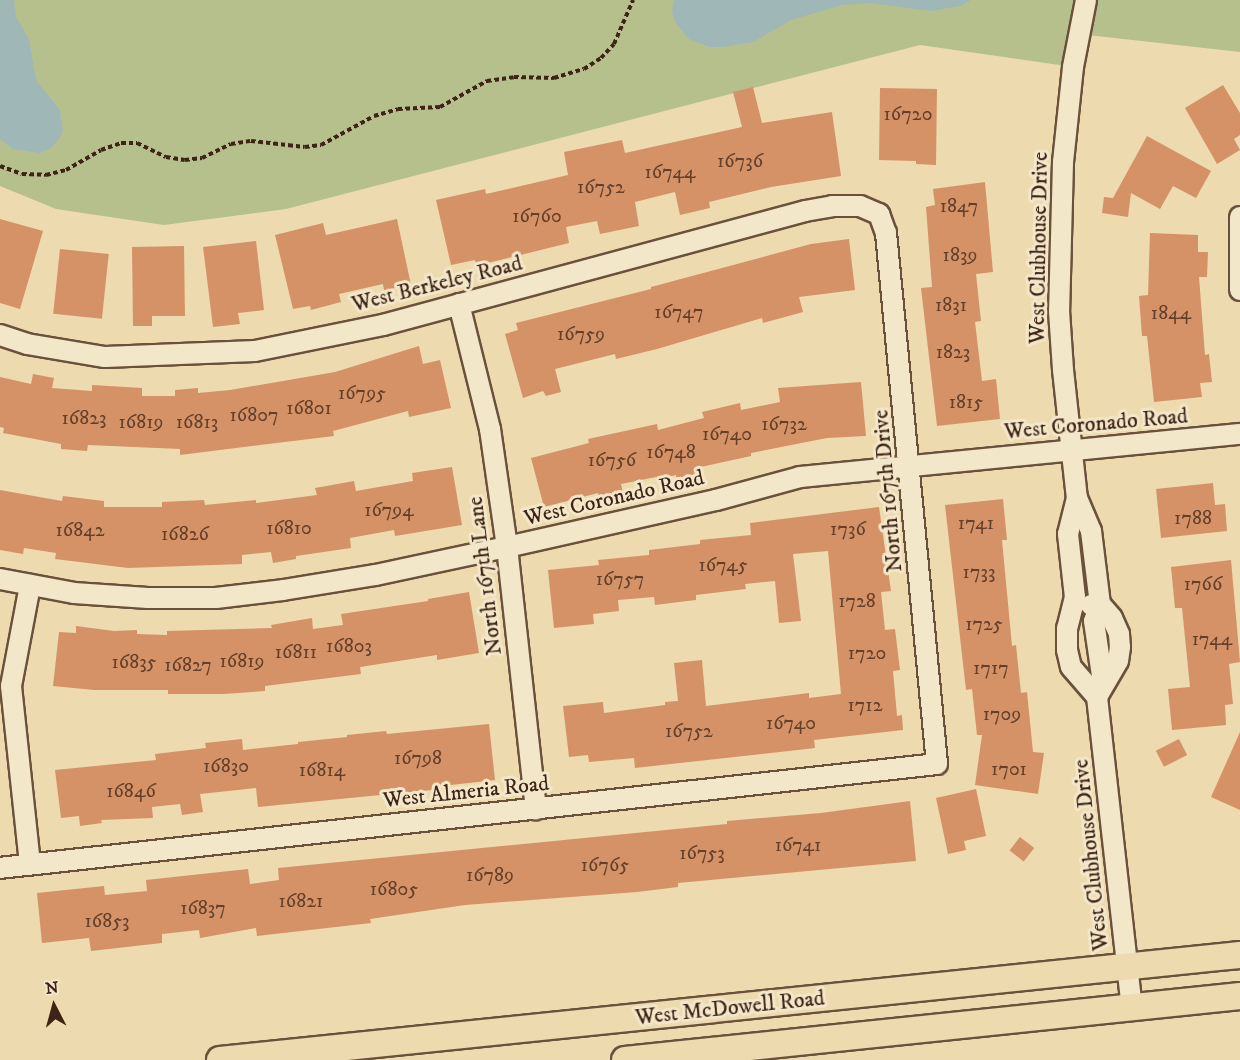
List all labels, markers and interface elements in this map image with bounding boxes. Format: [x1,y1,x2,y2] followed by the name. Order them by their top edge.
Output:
[884,102,932,126] house number: 16720
[717,149,763,173] house number: 16736
[1024,152,1054,344] street label: West Clubhouse Drive
[645,160,695,184] house number: 16744
[577,175,625,199] house number: 16752
[940,194,978,218] house number: 1847
[512,204,562,228] house number: 16760
[943,243,977,267] house number: 1839
[349,250,525,318] street label: West Berkeley Road
[935,293,967,317] house number: 1831
[654,300,704,324] house number: 16747
[1151,301,1191,325] house number: 1844
[557,322,605,346] house number: 16759
[936,340,970,364] house number: 1823
[338,381,386,405] house number: 16795
[949,390,983,414] house number: 1815
[286,396,332,420] house number: 16801
[230,403,278,427] house number: 16807
[1003,403,1189,445] street label: West Coronado Road
[62,406,106,430] house number: 16823
[868,409,908,573] street label: North 167th Drive
[119,410,163,434] house number: 16819
[176,410,218,434] house number: 16813
[761,412,807,436] house number: 16732
[702,422,752,446] house number: 16740
[646,440,696,464] house number: 16748
[588,448,636,472] house number: 16756
[521,464,707,532] street label: West Coronado Road
[462,495,508,657] street label: North 167th Lane
[364,498,414,522] house number: 16794
[1174,506,1212,530] house number: 1788
[958,511,994,535] house number: 1741
[266,516,312,540] house number: 16810
[830,517,866,541] house number: 1736
[55,518,105,542] house number: 16842
[161,522,209,546] house number: 16826
[698,553,748,577] house number: 16745
[963,560,995,584] house number: 1733
[596,567,644,591] house number: 16757
[1184,572,1222,596] house number: 1766
[838,589,876,613] house number: 1728
[965,612,1003,636] house number: 1725
[1192,627,1232,651] house number: 1744
[326,634,372,658] house number: 16803
[275,640,317,664] house number: 16811
[848,641,886,665] house number: 1720
[220,649,264,673] house number: 16819
[111,650,157,674] house number: 16835
[164,653,212,677] house number: 16827
[973,656,1009,680] house number: 1717
[847,693,883,717] house number: 1712
[983,702,1021,726] house number: 1709
[766,711,816,735] house number: 16740
[665,719,713,743] house number: 16752
[394,746,442,770] house number: 16798
[203,754,249,778] house number: 16830
[991,757,1027,781] house number: 1701
[299,758,345,782] house number: 16814
[1068,758,1114,952] street label: West Clubhouse Drive
[382,770,550,814] street label: West Almeria Road
[106,779,156,803] house number: 16846
[775,833,821,857] house number: 16741
[679,841,725,865] house number: 16753
[581,853,629,877] house number: 16765
[466,863,514,887] house number: 16789
[370,877,418,901] house number: 16805
[279,889,323,913] house number: 16821
[180,896,226,920] house number: 16837
[84,909,130,933] house number: 16853
[24,976,84,1036] north arrow
[45,977,60,999] text: N
[634,985,826,1031] street label: West McDowell Road

